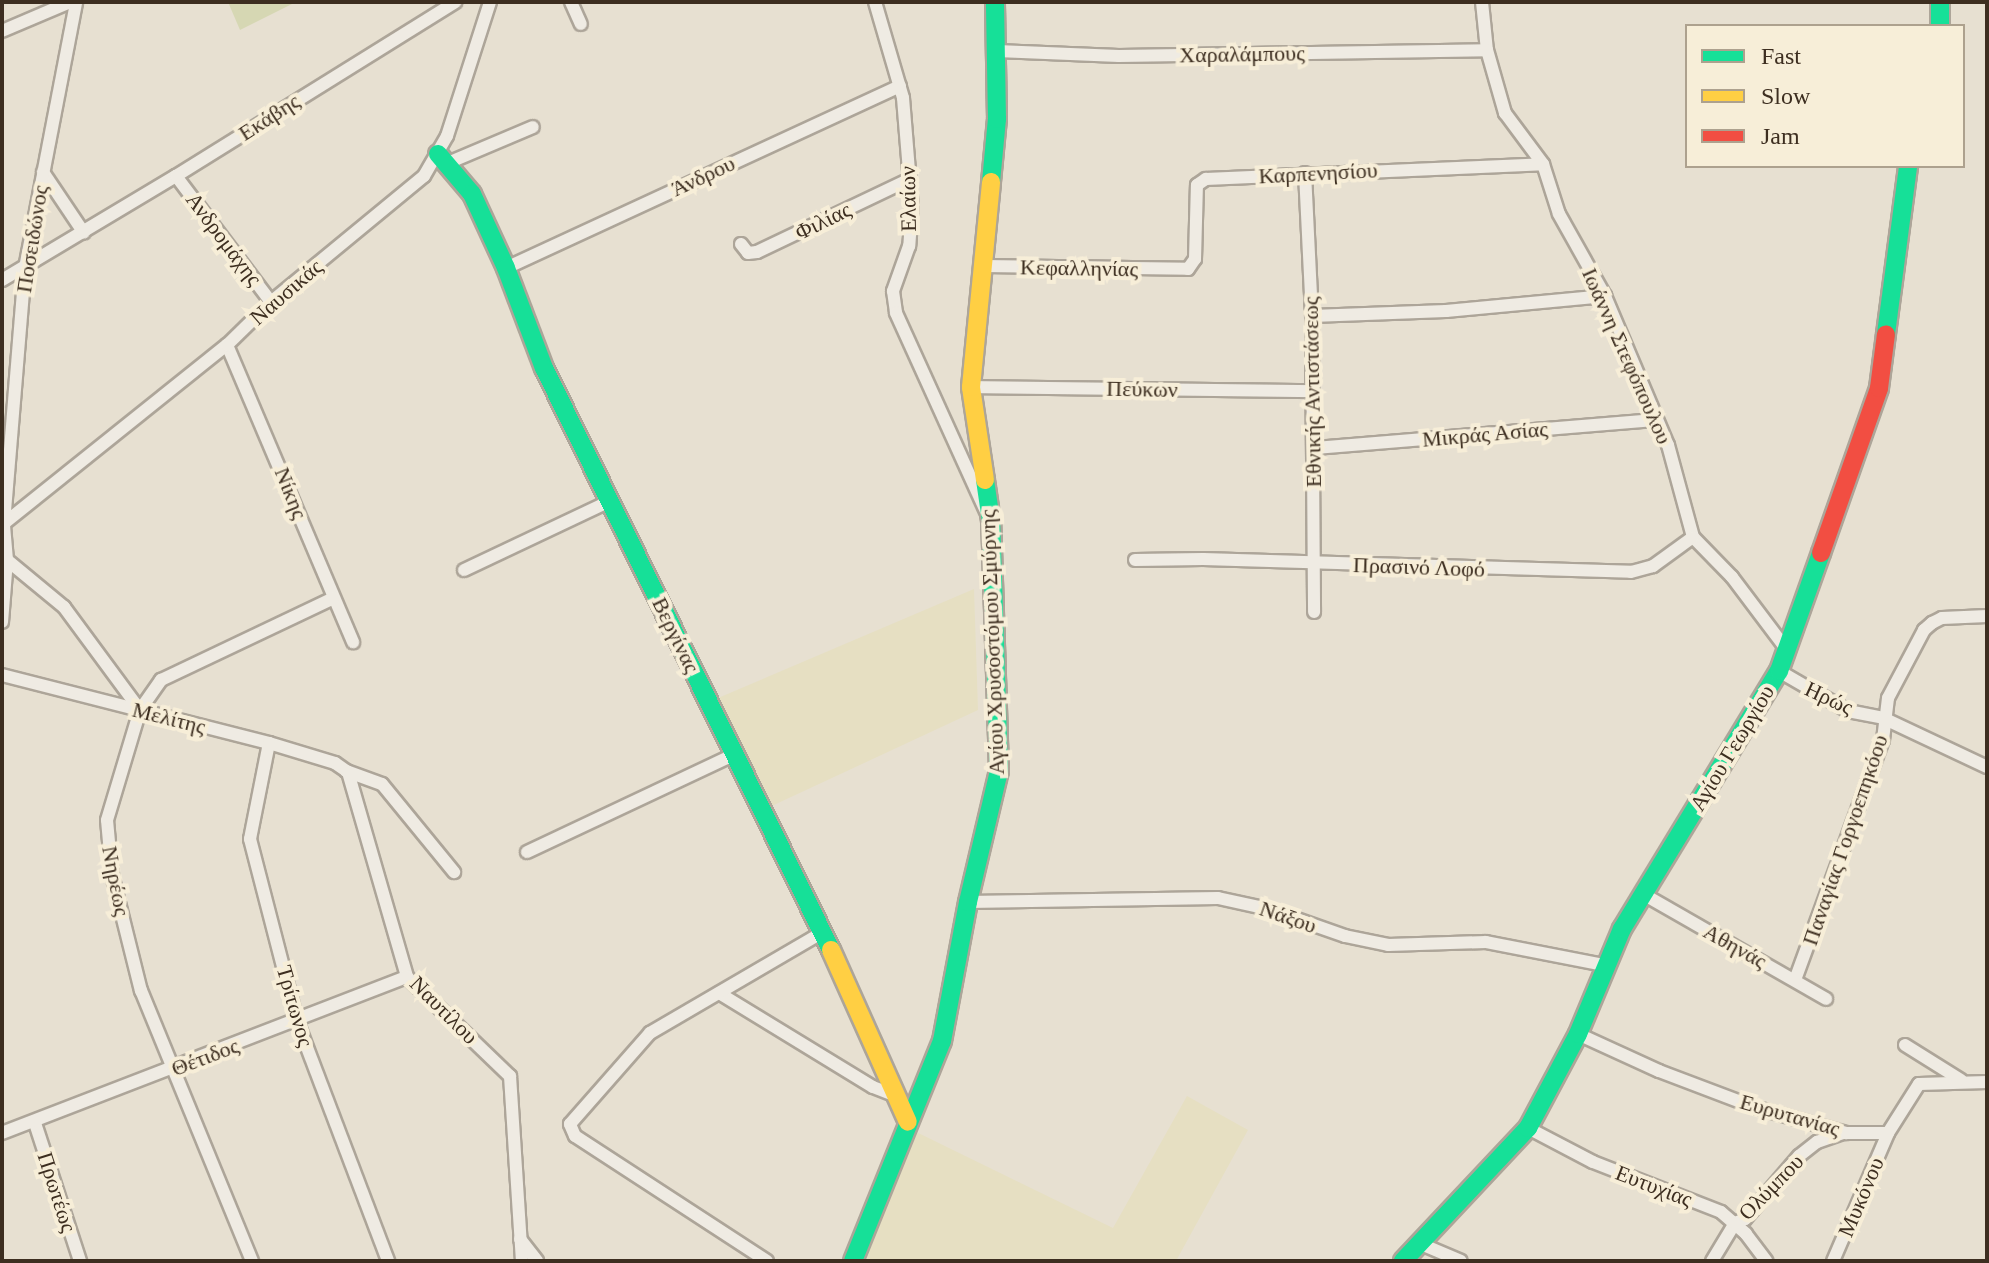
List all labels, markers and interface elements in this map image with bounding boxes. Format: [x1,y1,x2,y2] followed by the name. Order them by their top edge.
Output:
[1685,24,1965,168] legend
[1179,40,1305,68] street label: Χαραλάμπους
[1761,43,1801,69] text: Fast
[1761,83,1810,109] text: Slow
[234,88,304,146] street label: Εκάβης
[1761,123,1800,149] text: Jam
[667,150,739,202] street label: Άνδρου
[1258,157,1378,189] street label: Καρπενησίου
[894,166,922,232] street label: Ελαίων
[10,183,54,295] street label: Ποσειδώνος
[180,187,268,291] street label: Ανδρομάχης
[791,196,855,246] street label: Φιλίας
[244,253,328,331] street label: Ναυσικάς
[1020,254,1138,282] street label: Κεφαλληνίας
[1576,264,1678,448] street label: Ιωάννη Στεφόπουλου
[1297,296,1327,488] street label: Εθνικής Αντιστάσεως
[1106,375,1178,403] street label: Πεύκων
[1420,415,1550,453] street label: Μικράς Ασίας
[269,463,313,523] street label: Νίκης
[974,509,1010,775] street label: Αγίου Χρυσοστόμου Σμύρνης
[1352,551,1486,583] street label: Πρασινό Λοφό
[646,593,706,677] street label: Βεργίνας
[1801,675,1857,721] street label: Ηρώς
[1684,680,1780,816] street label: Αγίου Γεωργίου
[130,696,208,740] street label: Μελίτης
[1797,731,1893,949] street label: Παναγίας Γοργοεπηκόου
[96,844,136,918] street label: Νηρέως
[1256,895,1320,939] street label: Νάξου
[1699,918,1771,974] street label: Αθηνάς
[271,962,319,1050] street label: Τρίτωνος
[404,970,484,1050] street label: Ναυτίλου
[168,1032,242,1082] street label: Θέτιδος
[1737,1088,1843,1142] street label: Ευρυτανίας
[1733,1148,1809,1226] street label: Ολύμπου
[32,1149,82,1235] street label: Πρωτέως
[1832,1153,1890,1241] street label: Μυκόνου
[1612,1159,1696,1213] street label: Ευτυχίας

